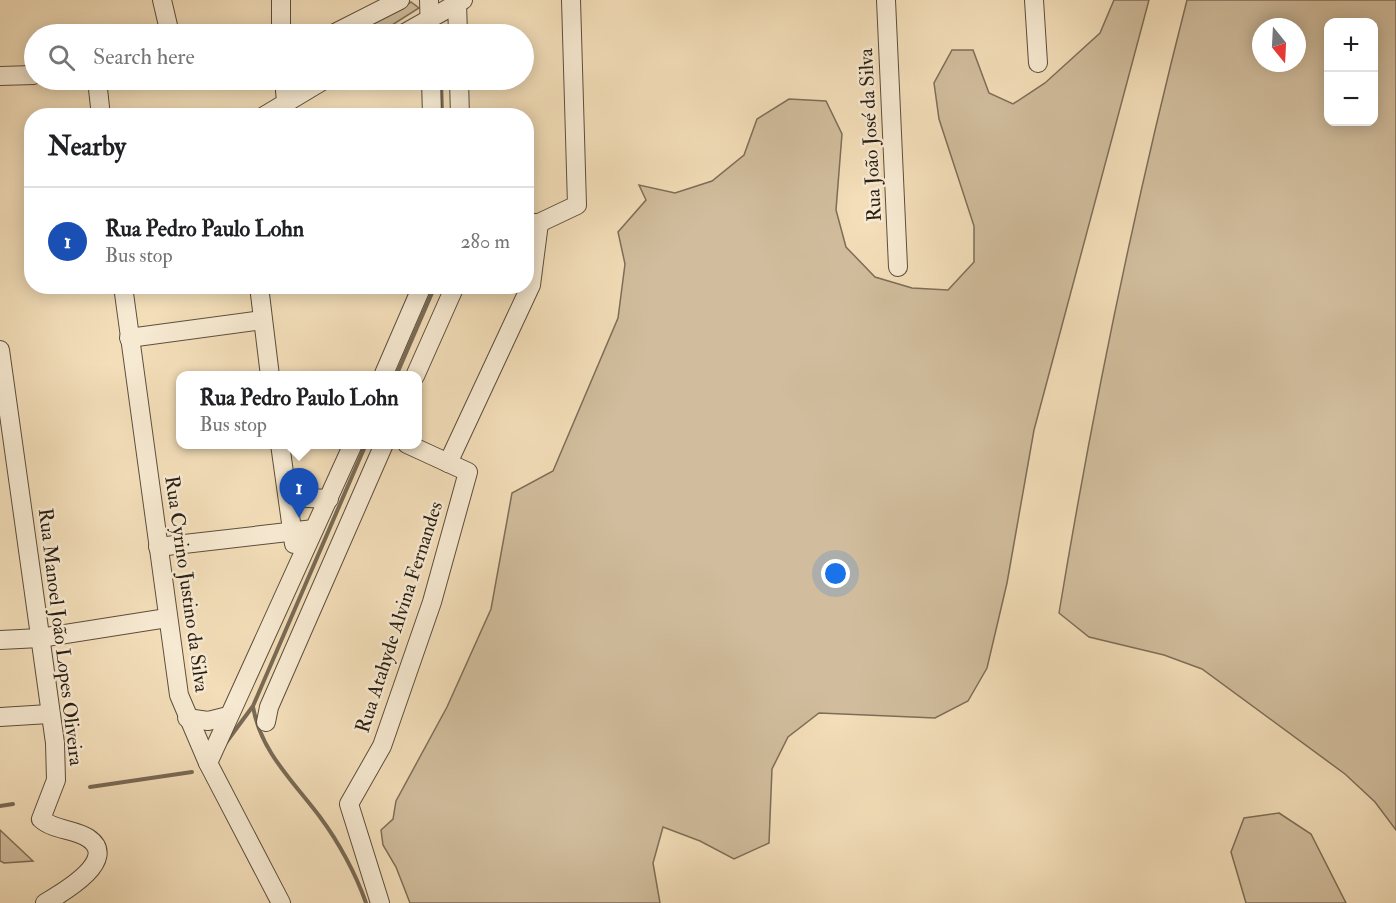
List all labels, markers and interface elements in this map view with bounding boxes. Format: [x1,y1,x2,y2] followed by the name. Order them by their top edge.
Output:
[1252,18,1306,72] north arrow
[1324,18,1378,126] map controls
[1324,18,1378,72] button: +
[24,24,534,90] search box
[45,41,78,74] icon: search
[93,43,195,71] text: Search here
[853,47,887,222] street label: Rua João José da Silva
[1324,72,1378,126] button: −
[48,131,126,163] text: Nearby
[105,215,304,243] text: Rua Pedro Paulo Lohn
[64,229,71,254] text: 1
[460,229,510,254] text: 280 m
[105,243,173,268] text: Bus stop
[176,371,422,449] popup
[199,384,399,412] text: Rua Pedro Paulo Lohn
[199,412,267,437] text: Bus stop
[280,468,318,518] pin: 1
[159,474,215,695] street label: Rua Cyrino Justino da Silva
[350,498,448,736] street label: Rua Atahyde Alvina Fernandes
[32,507,89,768] street label: Rua Manoel João Lopes Oliveira
[821,559,850,588] your location

